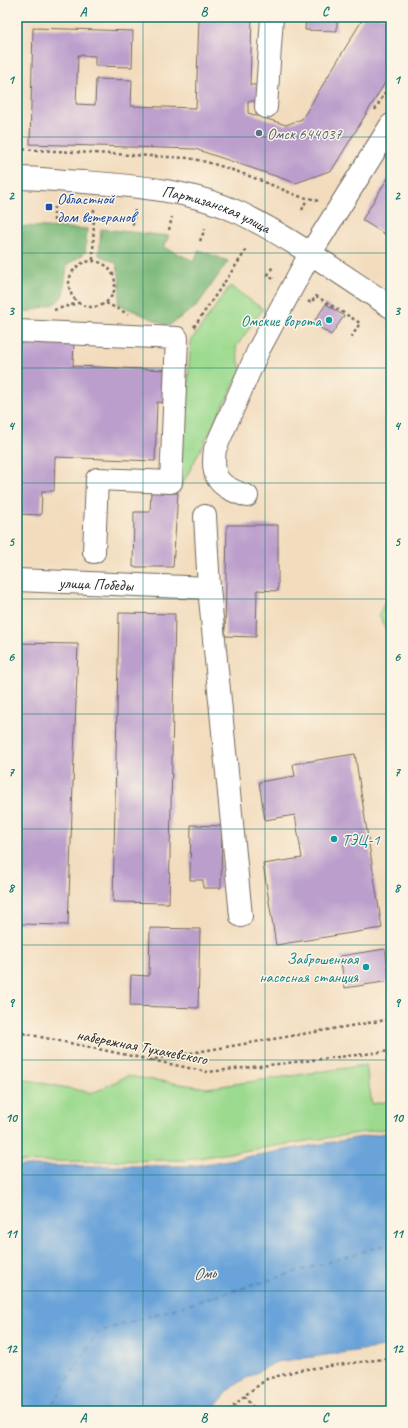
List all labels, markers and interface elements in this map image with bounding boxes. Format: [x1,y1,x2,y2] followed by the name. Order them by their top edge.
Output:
[80,4,88,20] text: A
[201,4,209,20] text: B
[322,4,330,20] text: C
[8,72,16,88] text: 1
[394,72,402,88] text: 1
[267,124,343,144] place label: Омск 644037
[254,128,264,138] marker: Омск 644037
[160,181,275,239] street label: Партизанская улица
[8,188,15,204] text: 2
[394,188,401,204] text: 2
[57,189,139,227] place label: Областной дом ветеранов
[44,202,54,212] marker: Областной дом ветеранов
[8,303,15,319] text: 3
[394,303,401,319] text: 3
[241,311,323,331] place label: Омские ворота
[324,315,334,325] marker: Омские ворота
[8,418,16,434] text: 4
[394,418,402,434] text: 4
[8,534,15,550] text: 5
[394,534,401,550] text: 5
[58,573,135,596] street label: улица Победы
[8,649,15,665] text: 6
[394,649,401,665] text: 6
[8,764,15,780] text: 7
[394,764,401,780] text: 7
[342,830,381,850] place label: ТЭЦ-1
[329,834,339,844] marker: ТЭЦ-1
[8,880,16,896] text: 8
[394,880,402,896] text: 8
[259,949,359,987] place label: Заброшенная насосная станция
[361,962,371,972] marker: Заброшенная насосная станция
[8,995,15,1011] text: 9
[394,995,401,1011] text: 9
[75,1024,210,1070] street label: набережная Тухачевского
[5,1110,18,1126] text: 10
[391,1110,404,1126] text: 10
[5,1226,19,1242] text: 11
[391,1226,405,1242] text: 11
[192,1262,218,1285] water label: Омь
[5,1341,18,1357] text: 12
[391,1341,404,1357] text: 12
[80,1410,88,1426] text: A
[201,1410,209,1426] text: B
[322,1410,330,1426] text: C

